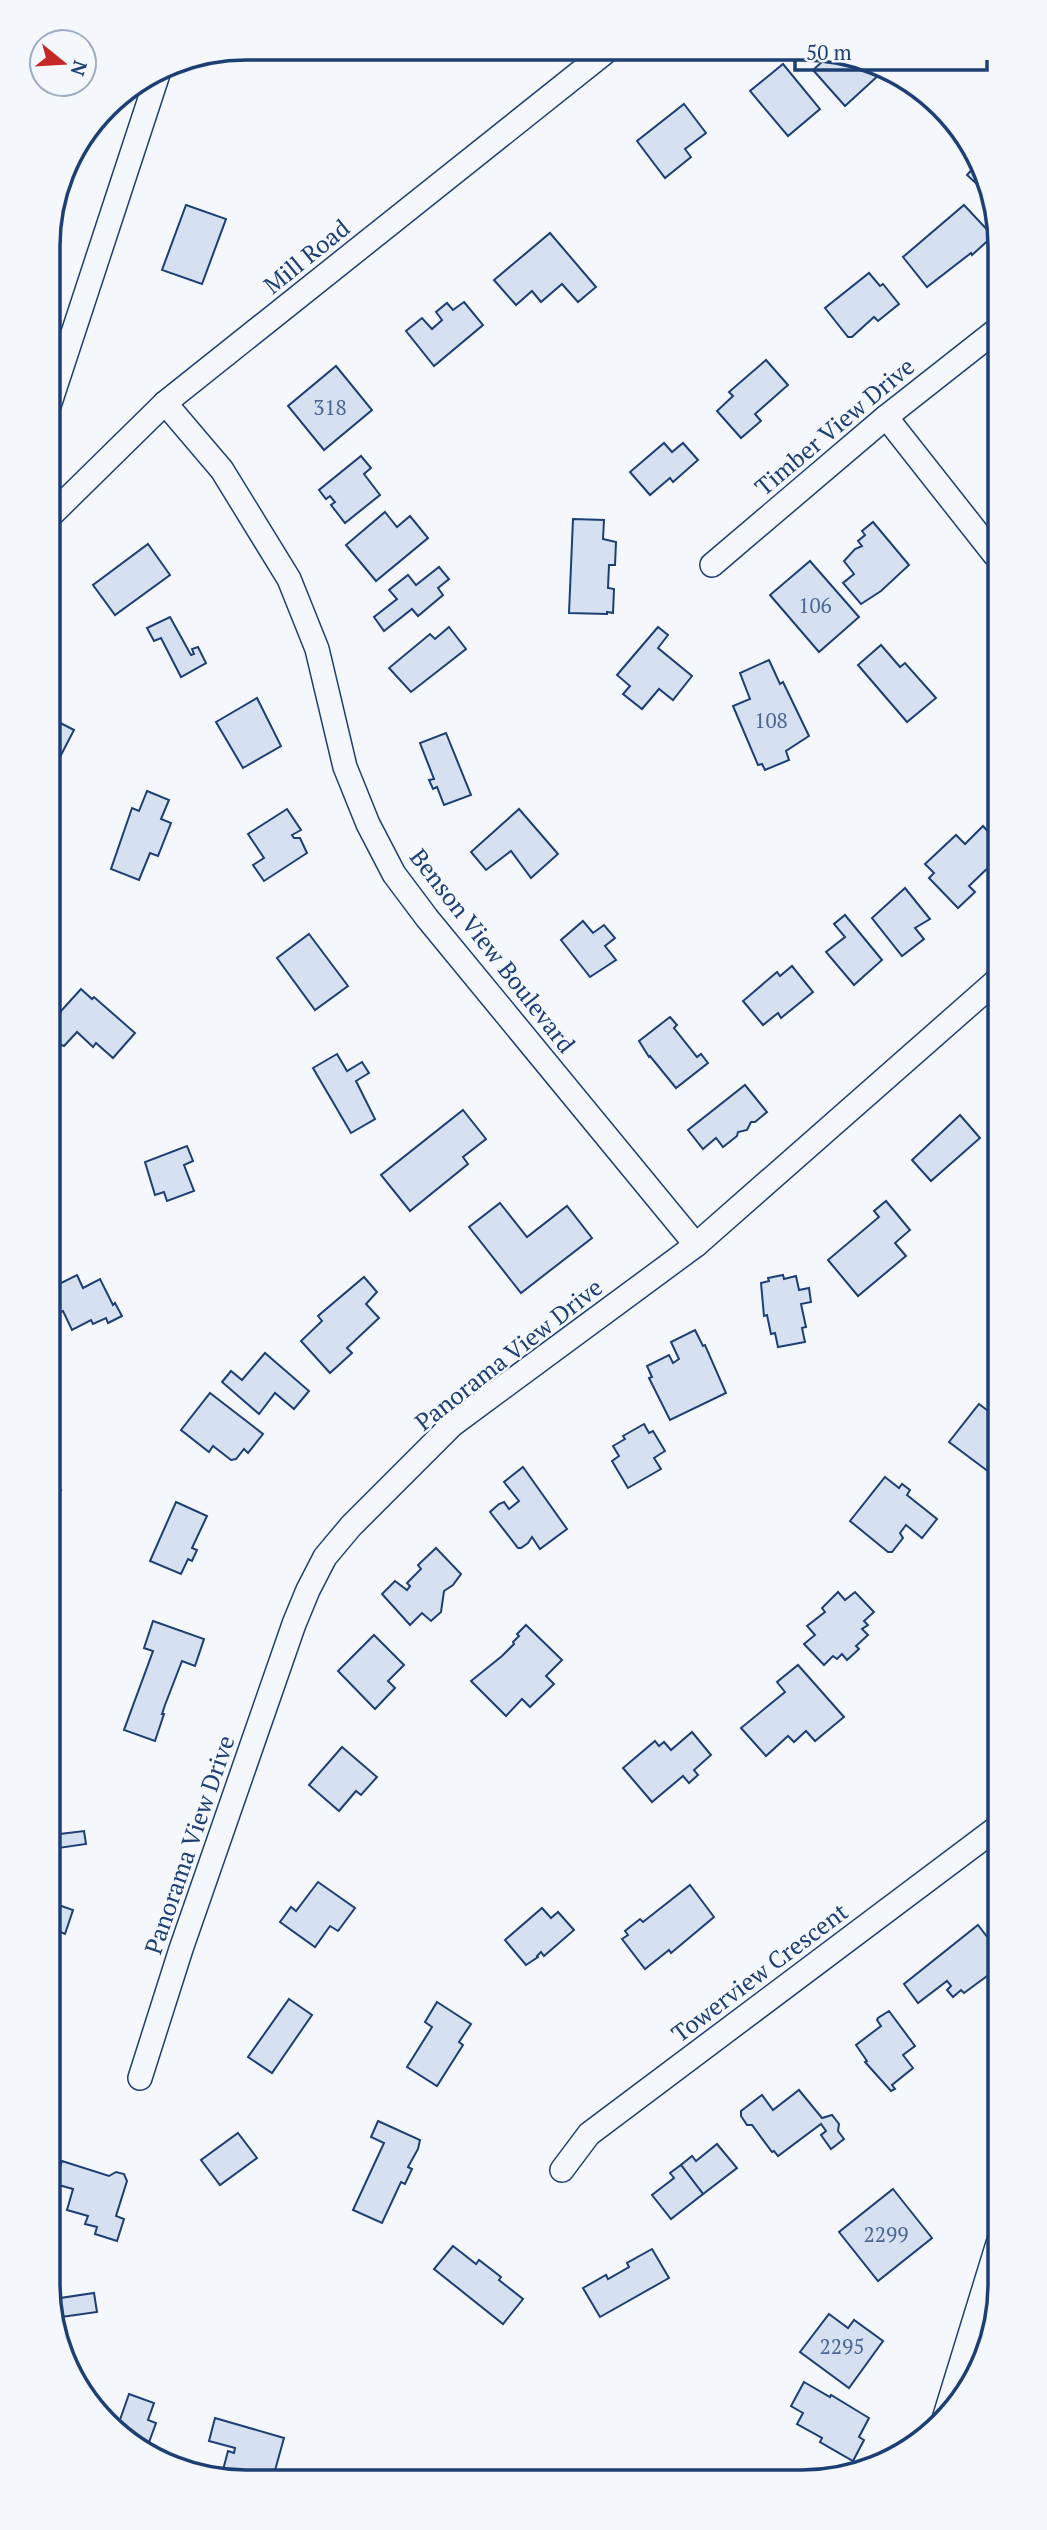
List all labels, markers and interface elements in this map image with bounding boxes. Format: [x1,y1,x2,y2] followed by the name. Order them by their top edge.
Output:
[28,28,98,98] north arrow
[795,28,988,72] scale bar
[806,38,852,66] text: 50 m
[65,58,94,80] text: N
[257,212,356,301] street label: Mill Road
[748,350,921,502] street label: Timber View Drive
[313,393,347,421] house number: 318
[798,591,832,619] house number: 106
[754,706,788,734] house number: 108
[403,842,583,1059] street label: Benson View Boulevard
[408,1271,609,1437] street label: Panorama View Drive
[137,1731,242,1958] street label: Panorama View Drive
[665,1895,854,2049] street label: Towerview Crescent
[864,2220,908,2248] house number: 2299
[820,2332,864,2360] house number: 2295

